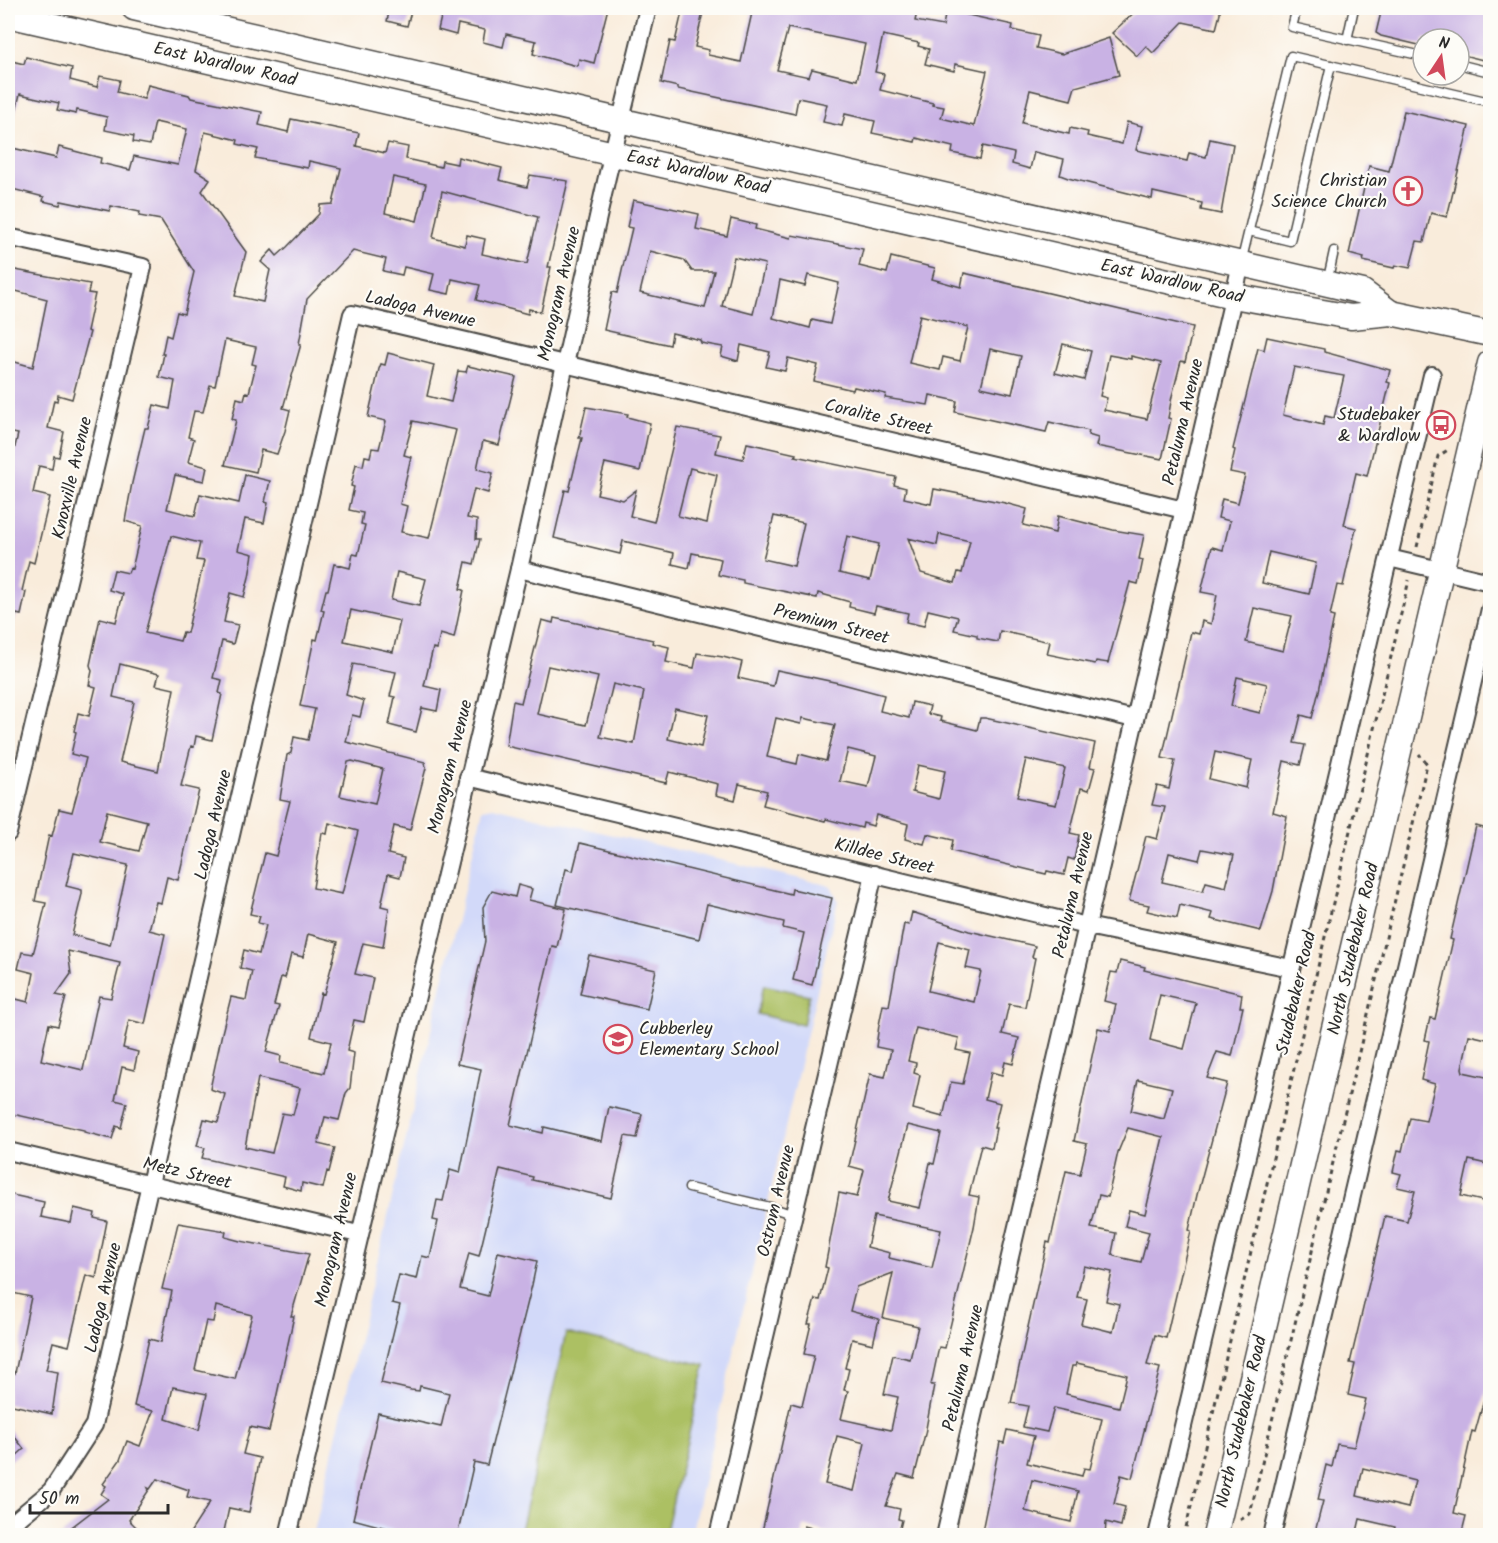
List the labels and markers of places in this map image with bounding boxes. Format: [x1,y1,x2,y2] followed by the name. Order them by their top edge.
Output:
[1271,167,1387,217] place label: Christian Science Church
[1392,175,1424,207] church icon: Christian Science Church
[1337,401,1421,451] place label: Studebaker & Wardlow
[1425,409,1457,441] bus stop icon: Studebaker & Wardlow
[639,1015,780,1065] place label: Cubberley Elementary School
[602,1023,634,1055] school or university icon: Cubberley Elementary School

